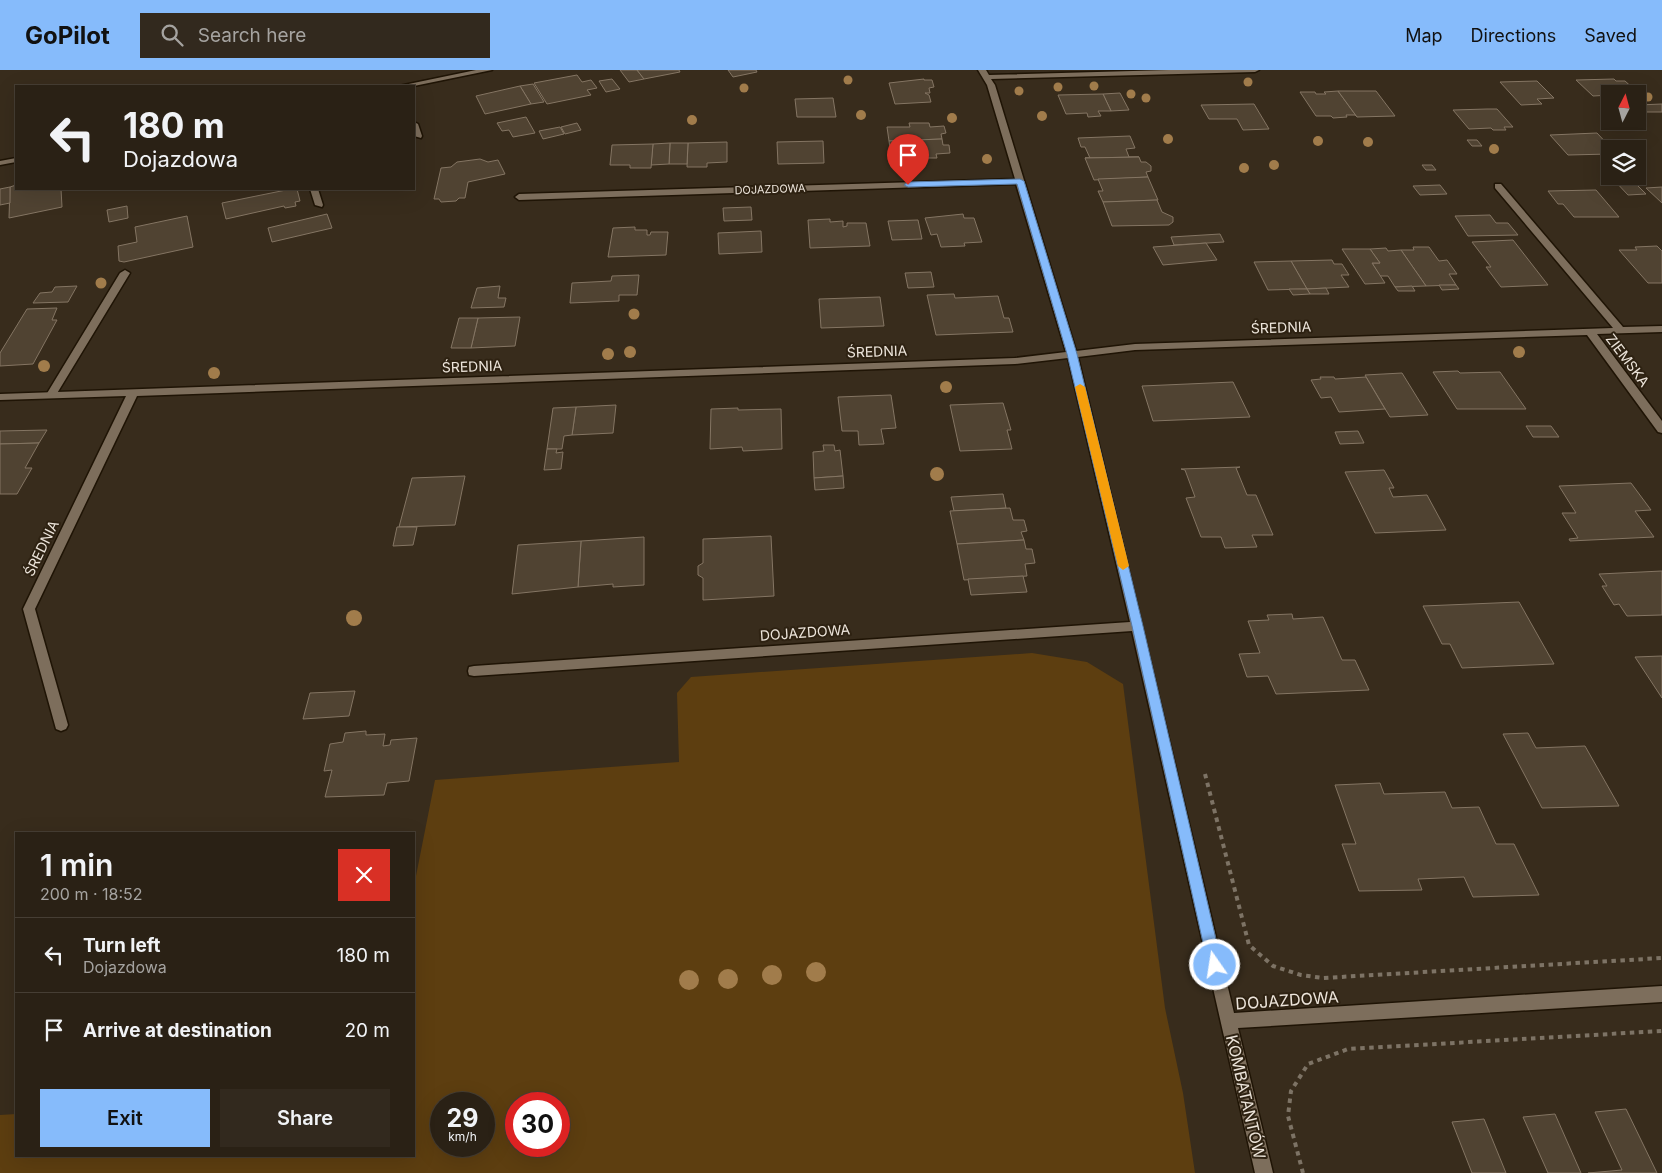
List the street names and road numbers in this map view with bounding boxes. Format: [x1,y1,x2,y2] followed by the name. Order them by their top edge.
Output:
[734,181,806,197] street label: DOJAZDOWA
[1250,317,1312,337] street label: ŚREDNIA
[1603,330,1654,390] street label: ZIEMSKA
[846,341,908,361] street label: ŚREDNIA
[441,356,503,376] street label: ŚREDNIA
[20,517,62,579] street label: ŚREDNIA
[759,620,851,644] street label: DOJAZDOWA
[1235,986,1339,1014] street label: DOJAZDOWA
[1222,1033,1270,1161] street label: KOMBATANTÓW

